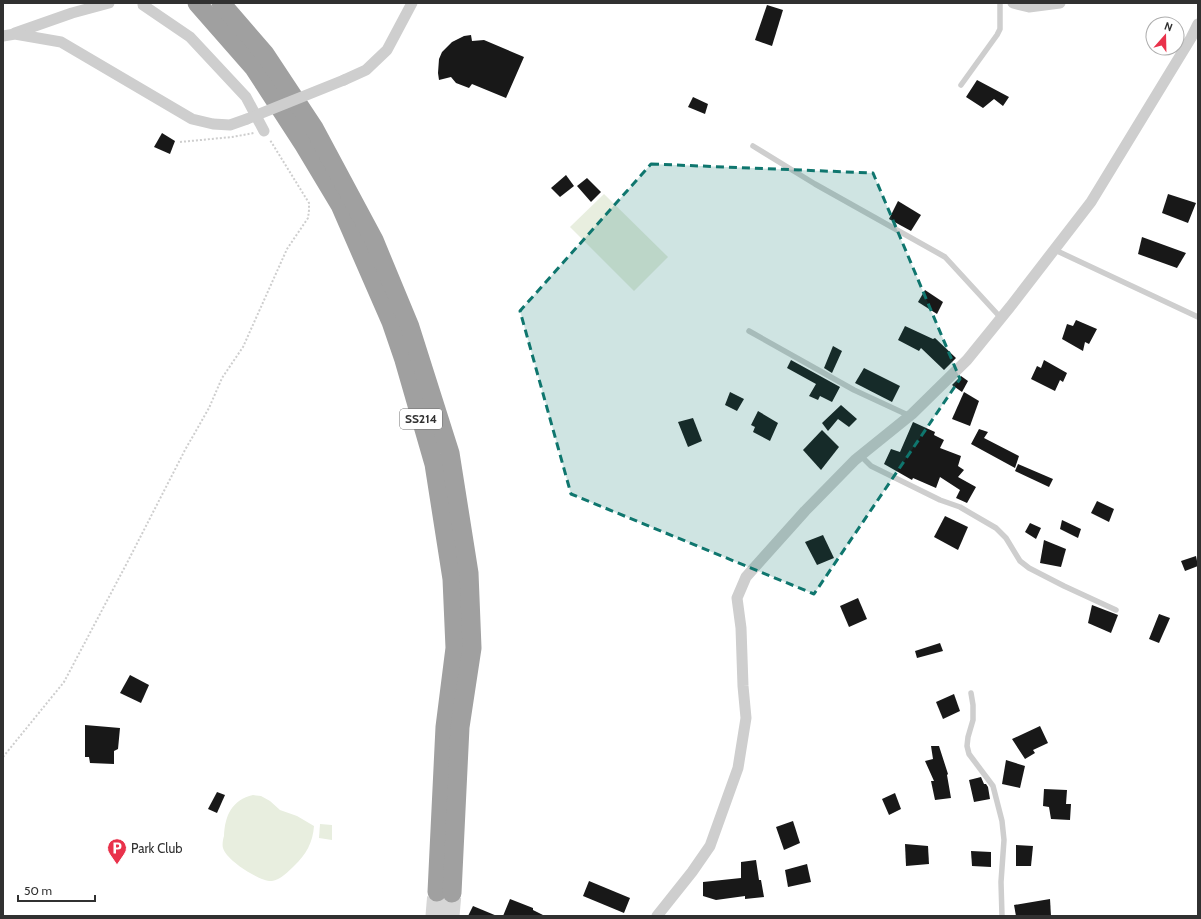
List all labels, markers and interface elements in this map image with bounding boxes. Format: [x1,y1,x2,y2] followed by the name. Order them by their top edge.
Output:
[1145,16,1185,56] north arrow
[1162,19,1174,35] text: N
[400,409,442,429] road number: SS214
[106,837,128,865] parking icon: Park Club
[131,840,182,856] place label: Park Club
[18,877,95,903] scale bar
[24,883,52,898] text: 50 m

